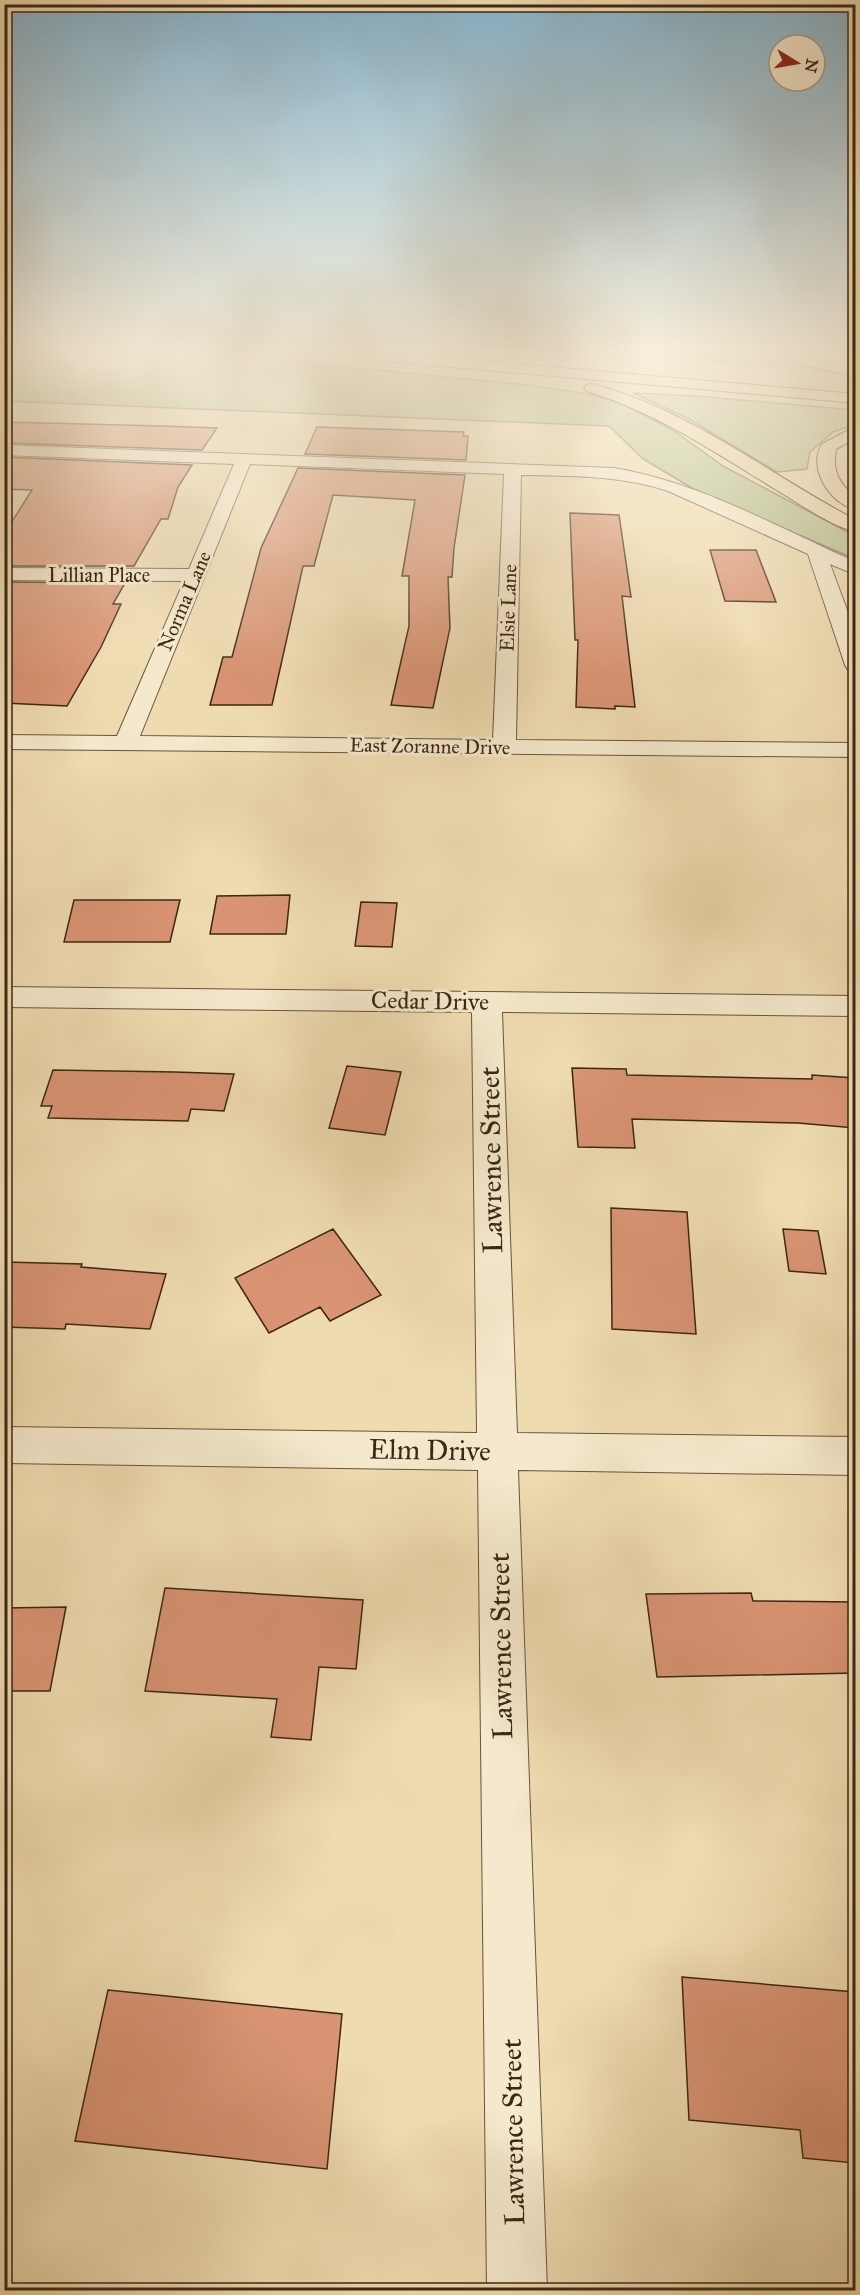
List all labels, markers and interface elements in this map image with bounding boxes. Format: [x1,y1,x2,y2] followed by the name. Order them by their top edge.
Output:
[767,33,827,93] north arrow
[801,57,822,75] text: N
[152,547,216,655] street label: Norma Lane
[48,563,150,587] street label: Lillian Place
[494,564,522,652] street label: Elsie Lane
[350,733,510,759] street label: East Zoranne Drive
[371,985,489,1017] street label: Cedar Drive
[472,1066,510,1254] street label: Lawrence Street
[369,1431,491,1469] street label: Elm Drive
[482,1552,520,1740] street label: Lawrence Street
[494,2038,532,2226] street label: Lawrence Street

